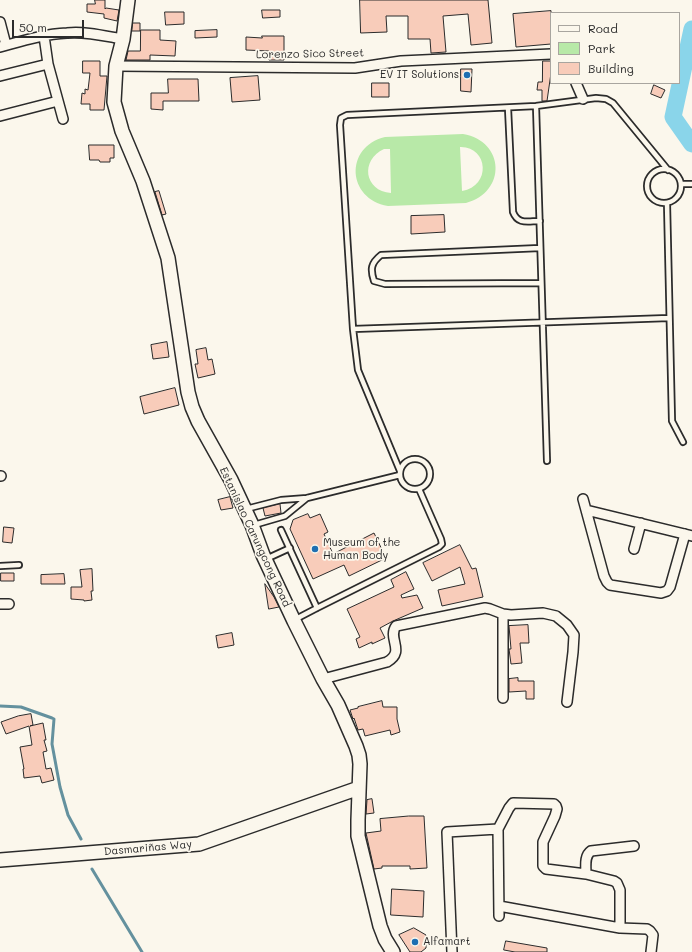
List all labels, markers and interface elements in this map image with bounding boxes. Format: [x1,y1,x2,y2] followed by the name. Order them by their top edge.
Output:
[14,12,86,38] scale bar
[550,12,680,84] legend
[19,19,47,35] text: 50 m
[588,20,618,36] text: Road
[588,40,615,56] text: Park
[256,46,364,62] street label: Lorenzo Sico Street
[588,60,634,76] text: Building
[380,68,459,82] place label: EV IT Solutions
[462,70,472,80] marker: EV IT Solutions
[217,465,293,609] street label: Estanislao Carungcong Road
[323,536,400,562] place label: Museum of the Human Body
[310,544,320,554] marker: Museum of the Human Body
[103,838,193,858] street label: Dasmariñas Way
[423,935,470,949] place label: Alfamart
[410,937,420,947] marker: Alfamart

